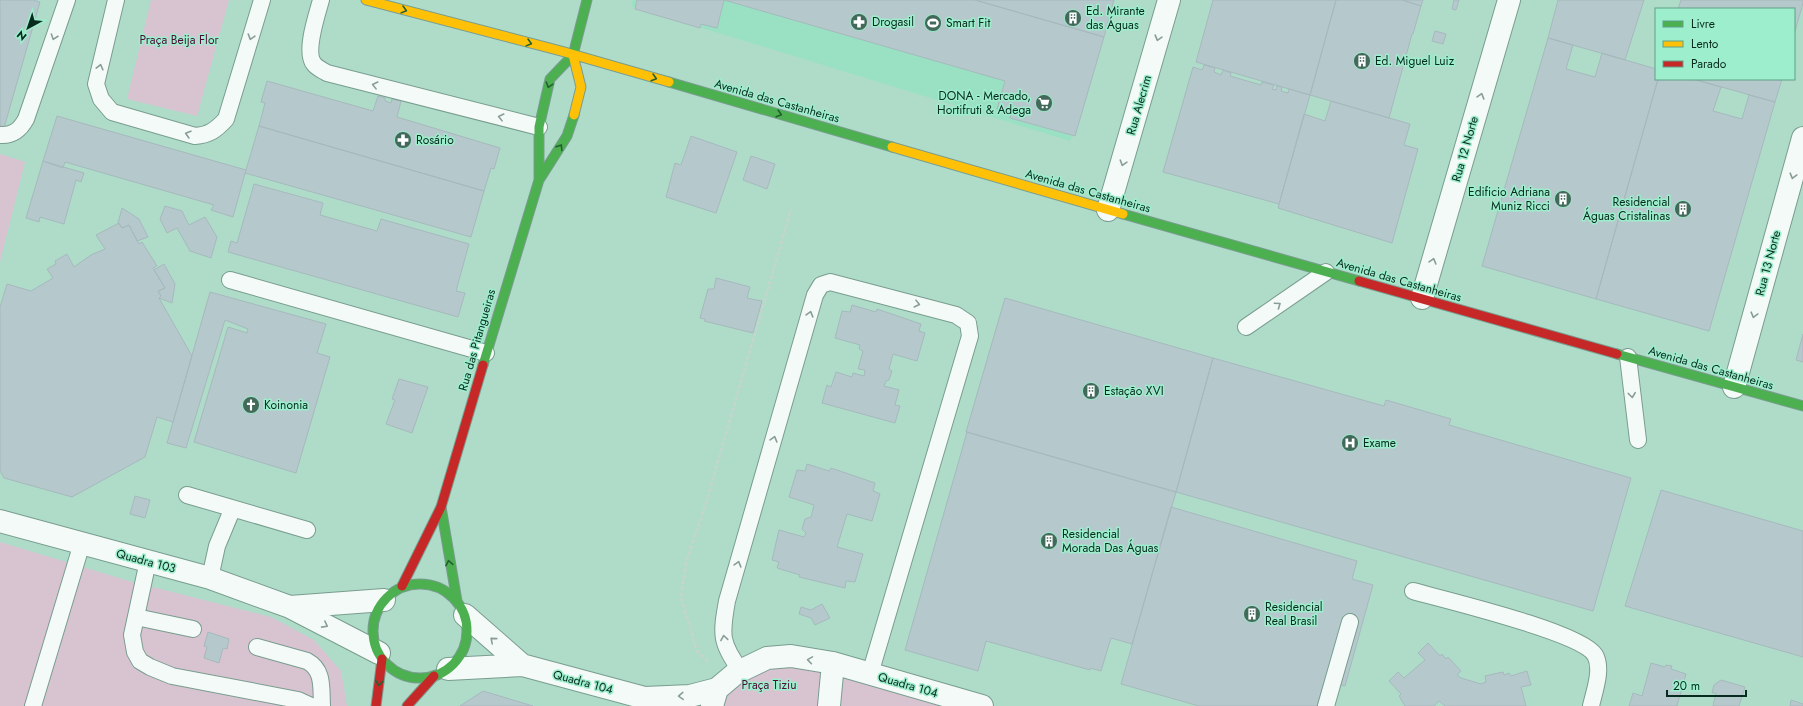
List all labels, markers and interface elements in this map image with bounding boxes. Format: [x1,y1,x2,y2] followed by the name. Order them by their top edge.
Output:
[1086,2,1145,34] place label: Ed. Mirante das Águas
[400,5,407,14] one-way arrow
[8,8,48,48] north arrow
[1063,8,1083,28] building icon: Ed. Mirante das Águas
[1655,8,1795,80] legend
[849,12,869,32] pharmacy icon: Drogasil
[872,13,914,31] place label: Drogasil
[923,13,943,33] sports icon: Smart Fit
[946,14,990,32] place label: Smart Fit
[1691,15,1715,33] text: Livre
[13,27,30,45] text: N
[139,31,219,49] park label: Praça Beija Flor
[51,33,59,40] one-way arrow
[247,34,256,41] one-way arrow
[1154,34,1163,41] one-way arrow
[1691,35,1719,53] text: Lento
[526,39,532,47] one-way arrow
[1352,51,1372,71] building icon: Ed. Miguel Luiz
[1375,52,1455,70] place label: Ed. Miguel Luiz
[1691,55,1727,73] text: Parado
[95,64,104,71] one-way arrow
[651,73,658,82] one-way arrow
[1122,73,1156,137] street label: Rua Alecrim
[712,75,842,128] street label: Avenida das Castanheiras
[372,81,379,90] one-way arrow
[545,81,554,88] one-way arrow
[937,87,1031,119] place label: DONA - Mercado, Hortifruti & Adega
[1476,92,1485,99] one-way arrow
[1034,93,1054,113] supermarket icon: DONA - Mercado, Hortifruti & Adega
[776,109,783,118] one-way arrow
[498,113,505,122] one-way arrow
[1447,114,1483,184] street label: Rua 12 Norte
[185,130,192,139] one-way arrow
[393,130,413,150] pharmacy icon: Rosário
[416,131,454,149] place label: Rosário
[555,144,562,151] one-way arrow
[1119,159,1128,166] one-way arrow
[1023,165,1153,218] street label: Avenida das Castanheiras
[1789,172,1797,179] one-way arrow
[1468,183,1550,215] place label: Edificio Adriana Muniz Ricci
[1553,189,1573,209] building icon: Edificio Adriana Muniz Ricci
[1583,193,1670,225] place label: Residencial Águas Cristalinas
[1673,199,1693,219] building icon: Residencial Águas Cristalinas
[1751,228,1785,298] street label: Rua 13 Norte
[1334,254,1464,307] street label: Avenida das Castanheiras
[1428,258,1437,265] one-way arrow
[454,287,500,393] street label: Rua das Pitangueiras
[914,300,920,308] one-way arrow
[1274,302,1281,310] one-way arrow
[805,310,813,317] one-way arrow
[1750,311,1759,318] one-way arrow
[1646,342,1776,395] street label: Avenida das Castanheiras
[1081,381,1101,401] building icon: Estação XVI
[1104,382,1164,400] place label: Estação XVI
[1628,392,1637,398] one-way arrow
[241,395,261,415] church icon: Koinonia
[264,396,308,414] place label: Koinonia
[1340,433,1360,453] hospital icon: Exame
[1363,434,1396,452] place label: Exame
[769,435,778,442] one-way arrow
[1062,525,1159,557] place label: Residencial Morada Das Águas
[1039,531,1059,551] building icon: Residencial Morada Das Águas
[114,544,178,578] street label: Quadra 103
[446,560,454,566] one-way arrow
[733,560,742,567] one-way arrow
[1265,598,1323,630] place label: Residencial Real Brasil
[1242,604,1262,624] building icon: Residencial Real Brasil
[320,620,328,627] one-way arrow
[720,635,729,641] one-way arrow
[491,638,498,645] one-way arrow
[807,656,813,664] one-way arrow
[551,665,615,699] street label: Quadra 104
[876,668,940,702] street label: Quadra 104
[1667,672,1746,698] scale bar
[742,676,796,694] park label: Praça Tiziu
[1673,677,1700,695] text: 20 m
[375,680,384,686] one-way arrow
[678,692,684,701] one-way arrow

